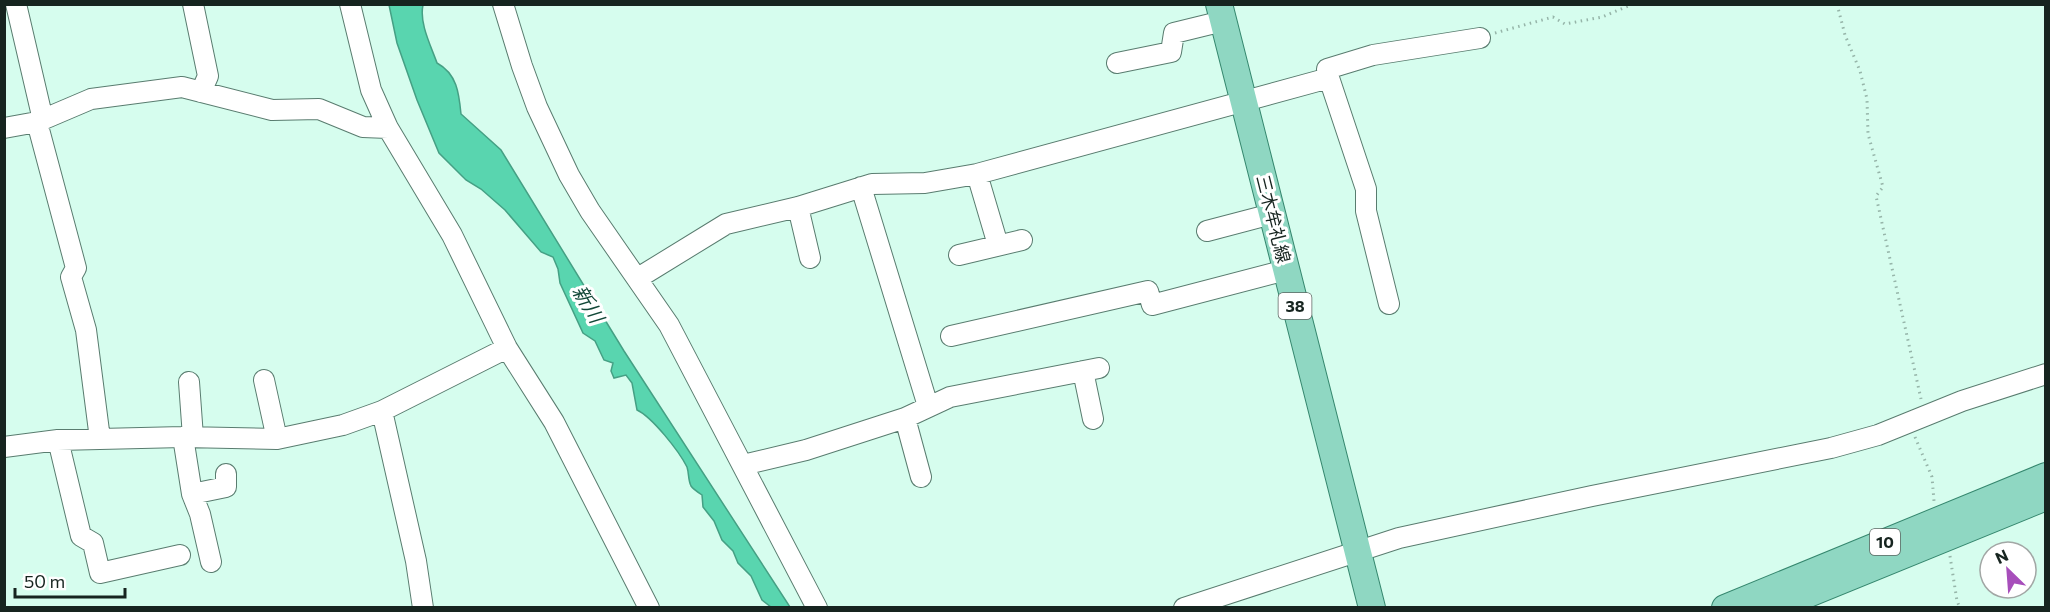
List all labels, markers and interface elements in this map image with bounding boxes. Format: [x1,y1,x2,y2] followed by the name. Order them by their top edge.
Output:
[1252,172,1296,265] street label: 三木牟礼線
[568,280,610,329] water label: 新川
[1278,293,1312,319] road number: 38
[1870,529,1900,555] road number: 10
[1978,540,2038,600] north arrow
[1992,545,2011,567] text: N
[15,561,124,599] scale bar
[24,570,65,592] text: 50 m

